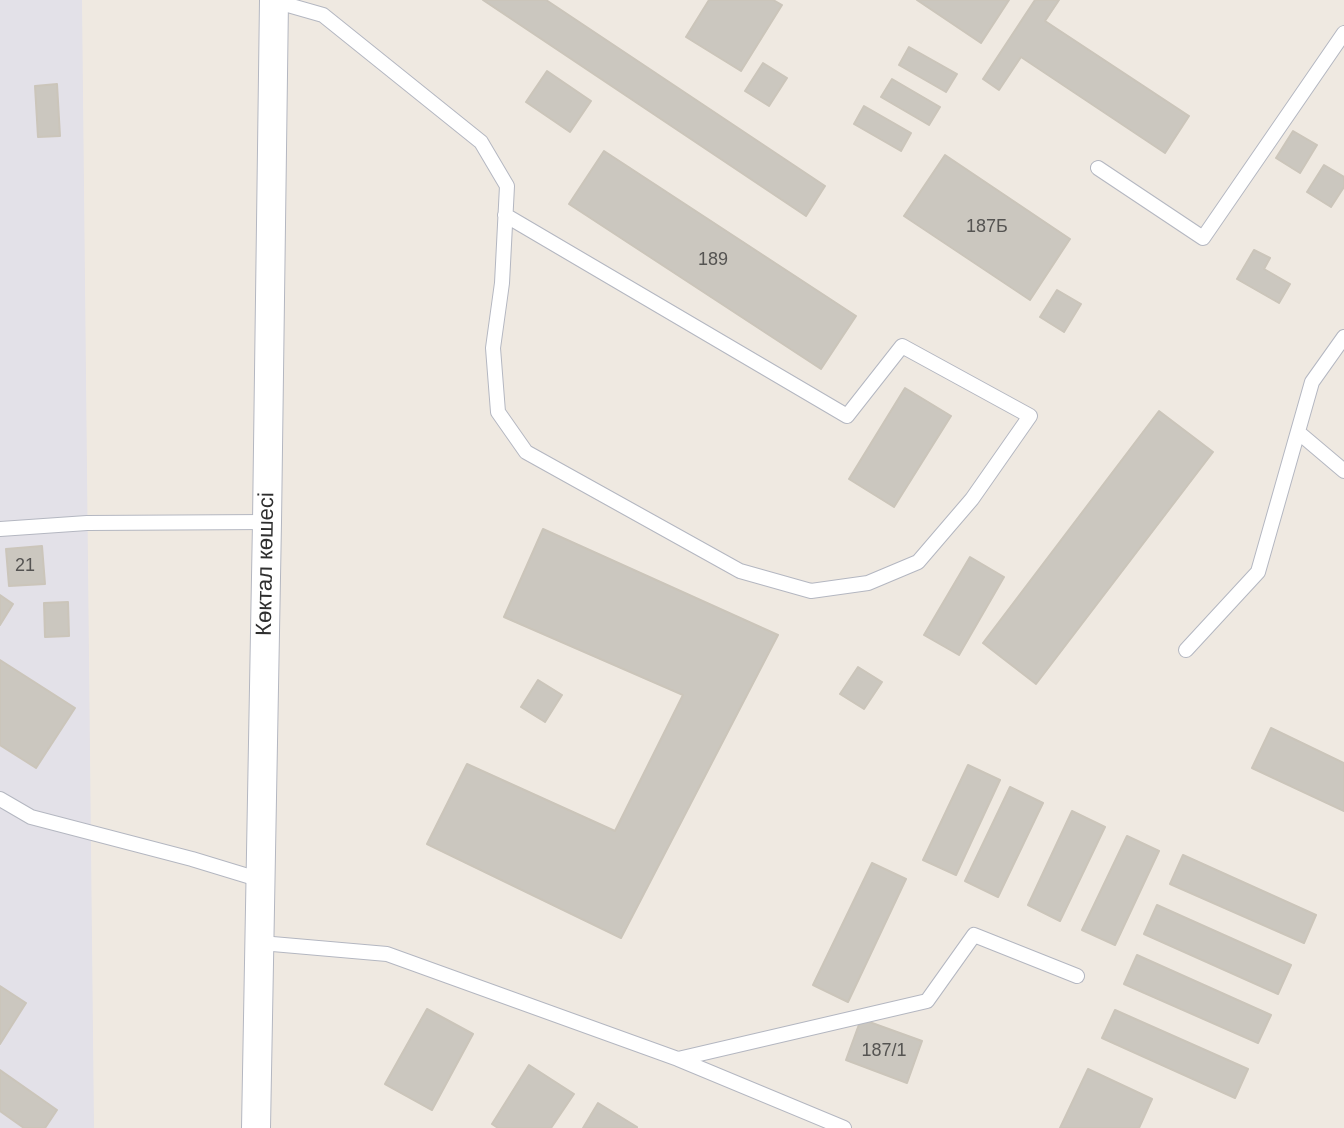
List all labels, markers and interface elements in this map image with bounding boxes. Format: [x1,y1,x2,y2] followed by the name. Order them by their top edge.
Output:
[966,216,1008,238] house number: 187Б
[698,249,728,271] house number: 189
[252,492,280,636] street label: Көктал көшесі
[15,555,35,577] house number: 21
[861,1040,907,1062] house number: 187/1

